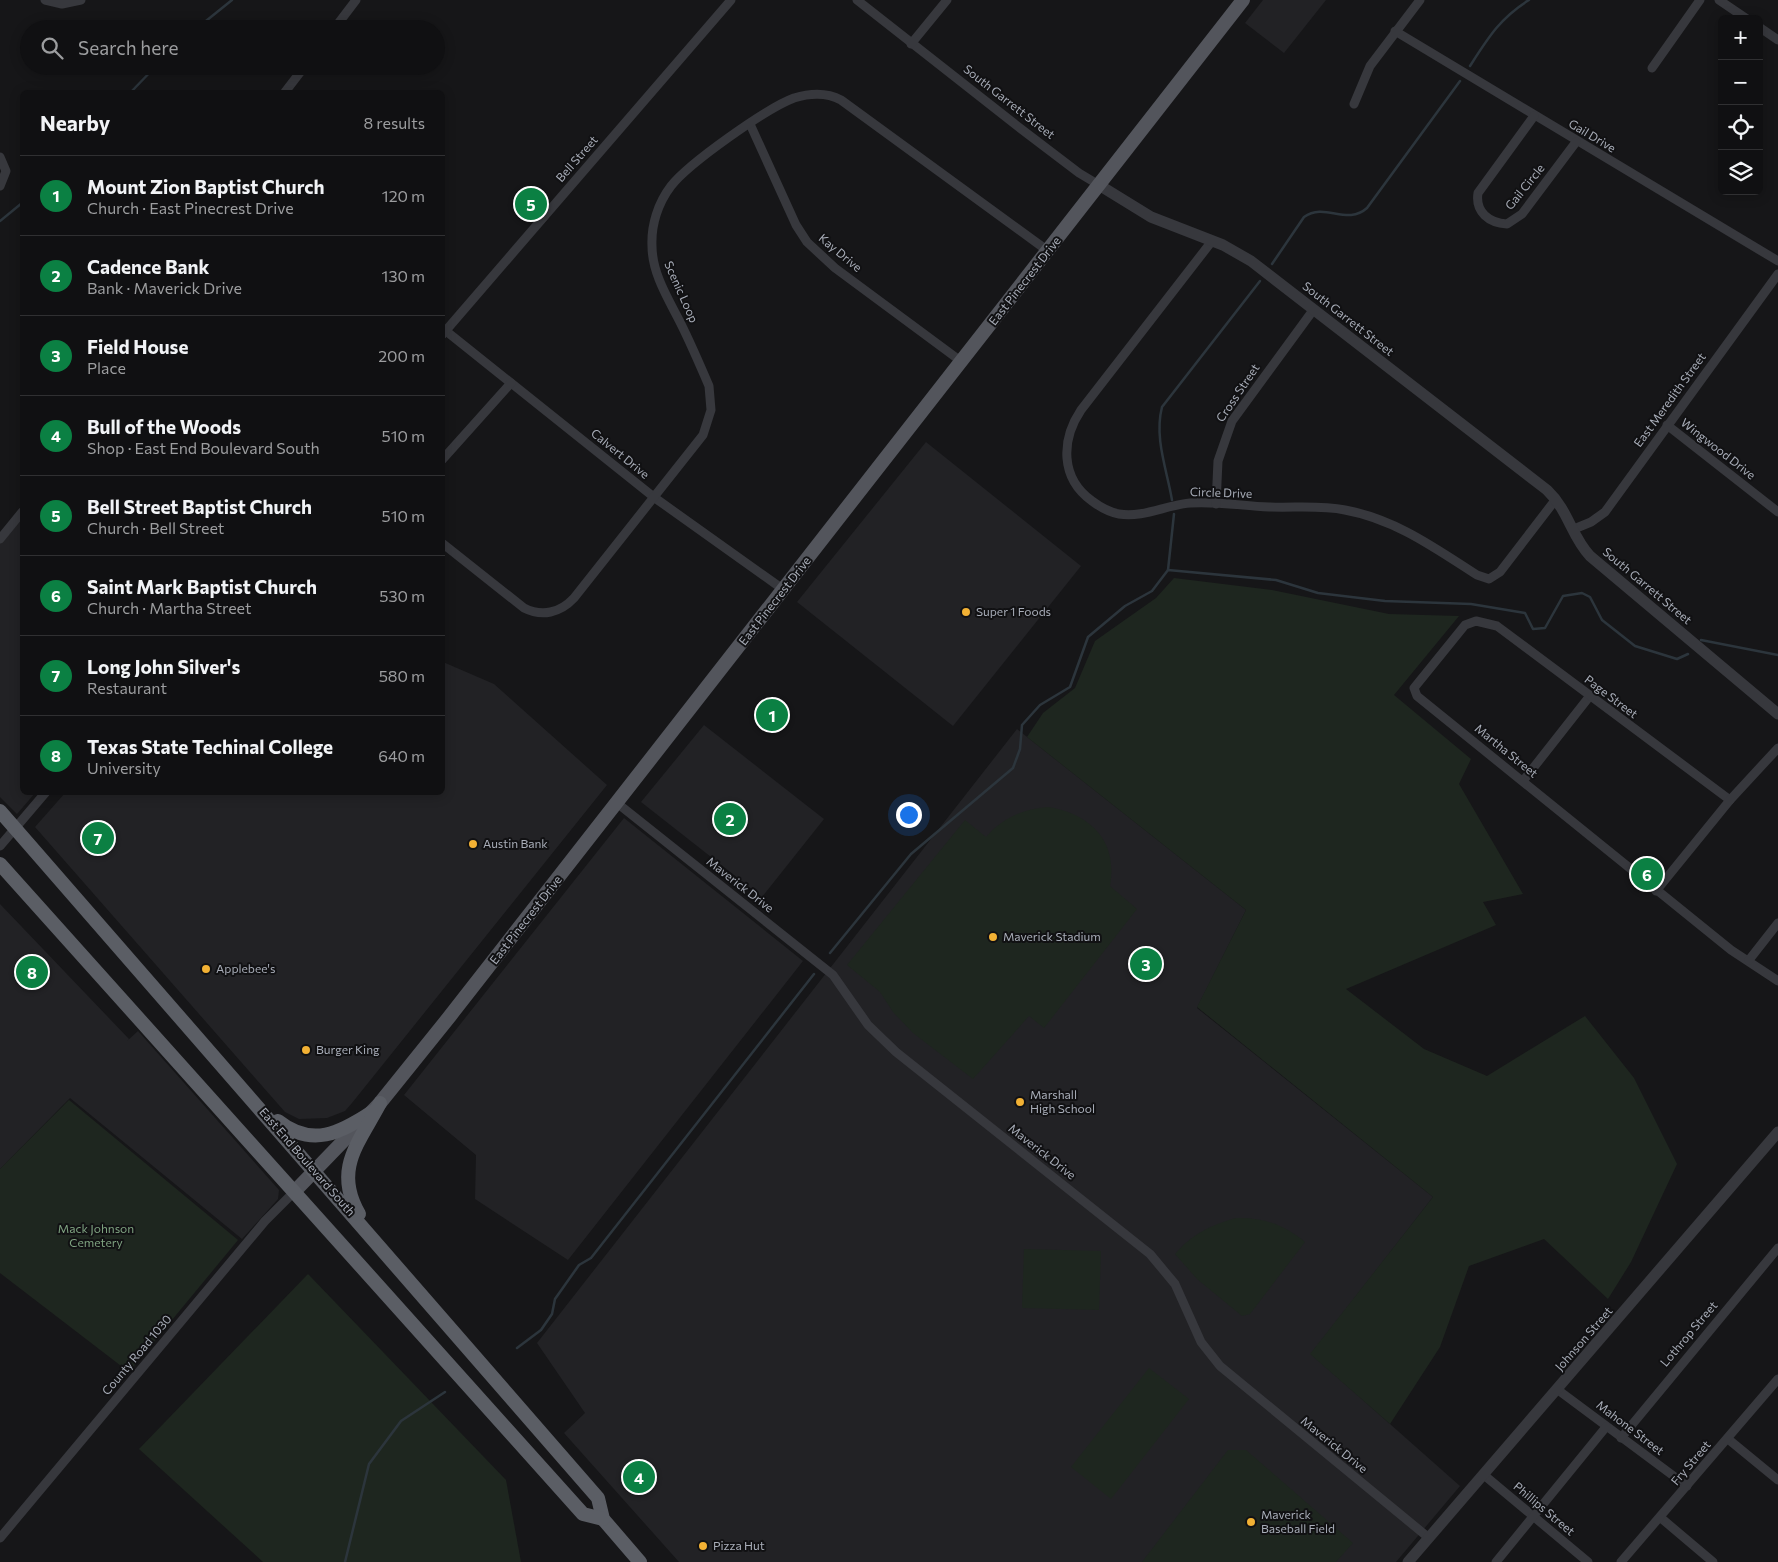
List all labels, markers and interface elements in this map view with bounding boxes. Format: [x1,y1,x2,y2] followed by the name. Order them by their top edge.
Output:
[1718,15,1763,195] map controls
[1718,15,1763,60] button: +
[20,20,445,75] search box
[38,34,66,62] icon: search
[78,36,178,59] text: Search here
[1718,60,1763,105] button: −
[961,61,1058,141] street label: South Garrett Street
[1718,105,1763,150] button: locate
[40,110,110,135] text: Nearby
[364,113,425,132] text: 8 results
[1566,116,1619,155] street label: Gail Drive
[552,132,600,184] street label: Bell Street
[1718,150,1763,195] button: layers
[1502,161,1547,212] street label: Gail Circle
[87,175,324,198] text: Mount Zion Baptist Church
[515,185,547,223] pin: 5
[52,186,60,205] text: 1
[382,186,425,205] text: 120 m
[87,198,294,217] text: Church · East Pinecrest Drive
[816,230,865,274] street label: Kay Drive
[985,233,1063,327] street label: East Pinecrest Drive
[87,255,209,278] text: Cadence Bank
[662,259,702,325] street label: Scenic Loop
[51,266,61,285] text: 2
[382,266,425,285] text: 130 m
[87,278,242,297] text: Bank · Maverick Drive
[1300,278,1397,358] street label: South Garrett Street
[87,335,188,358] text: Field House
[51,346,61,365] text: 3
[378,346,425,365] text: 200 m
[1630,350,1708,449] street label: East Meredith Street
[87,358,126,377] text: Place
[1213,361,1262,424] street label: Cross Street
[87,415,241,438] text: Bull of the Woods
[1679,415,1759,482] street label: Wingwood Drive
[589,425,653,481] street label: Calvert Drive
[51,426,61,445] text: 4
[382,426,425,445] text: 510 m
[87,438,320,457] text: Shop · East End Boulevard South
[1190,484,1253,500] street label: Circle Drive
[87,495,312,518] text: Bell Street Baptist Church
[51,506,61,525] text: 5
[382,506,425,525] text: 510 m
[87,518,224,537] text: Church · Bell Street
[1600,544,1695,627] street label: South Garrett Street
[735,553,813,647] street label: East Pinecrest Drive
[87,575,317,598] text: Saint Mark Baptist Church
[51,586,61,605] text: 6
[379,586,425,605] text: 530 m
[87,598,251,617] text: Church · Martha Street
[976,604,1051,618] place label: Super 1 Foods
[960,606,972,618] marker: Super 1 Foods
[87,655,240,678] text: Long John Silver's
[52,666,60,685] text: 7
[379,666,425,685] text: 580 m
[1582,672,1641,721] street label: Page Street
[87,678,167,697] text: Restaurant
[756,696,788,734] pin: 1
[1472,721,1541,780] street label: Martha Street
[87,735,333,758] text: Texas State Techinal College
[51,746,61,765] text: 8
[378,746,425,765] text: 640 m
[87,758,161,777] text: University
[714,800,746,838] pin: 2
[896,802,922,828] your location
[82,819,114,857] pin: 7
[483,836,548,850] place label: Austin Bank
[467,838,479,850] marker: Austin Bank
[704,854,777,915] street label: Maverick Drive
[1631,855,1663,893] pin: 6
[486,872,564,966] street label: East Pinecrest Drive
[1003,929,1101,943] place label: Maverick Stadium
[987,931,999,943] marker: Maverick Stadium
[1130,945,1162,983] pin: 3
[16,953,48,991] pin: 8
[216,961,276,975] place label: Applebee's
[200,963,212,975] marker: Applebee's
[316,1042,380,1056] place label: Burger King
[300,1044,312,1056] marker: Burger King
[1030,1087,1095,1115] place label: Marshall High School
[1014,1096,1026,1108] marker: Marshall High School
[257,1104,359,1218] street label: East End Boulevard South
[1006,1121,1079,1182] street label: Maverick Drive
[58,1221,134,1249] park label: Mack Johnson Cemetery
[1657,1298,1720,1369] street label: Lothrop Street
[1552,1303,1616,1374] street label: Johnson Street
[99,1311,174,1397] street label: County Road 1030
[1594,1397,1667,1457] street label: Mahone Street
[1299,1413,1371,1475] street label: Maverick Drive
[1668,1437,1713,1488] street label: Fry Street
[623,1458,655,1496] pin: 4
[1511,1479,1578,1538] street label: Phillips Street
[1261,1507,1335,1535] place label: Maverick Baseball Field
[1245,1516,1257,1528] marker: Maverick Baseball Field
[713,1538,765,1552] place label: Pizza Hut
[697,1540,709,1552] marker: Pizza Hut

